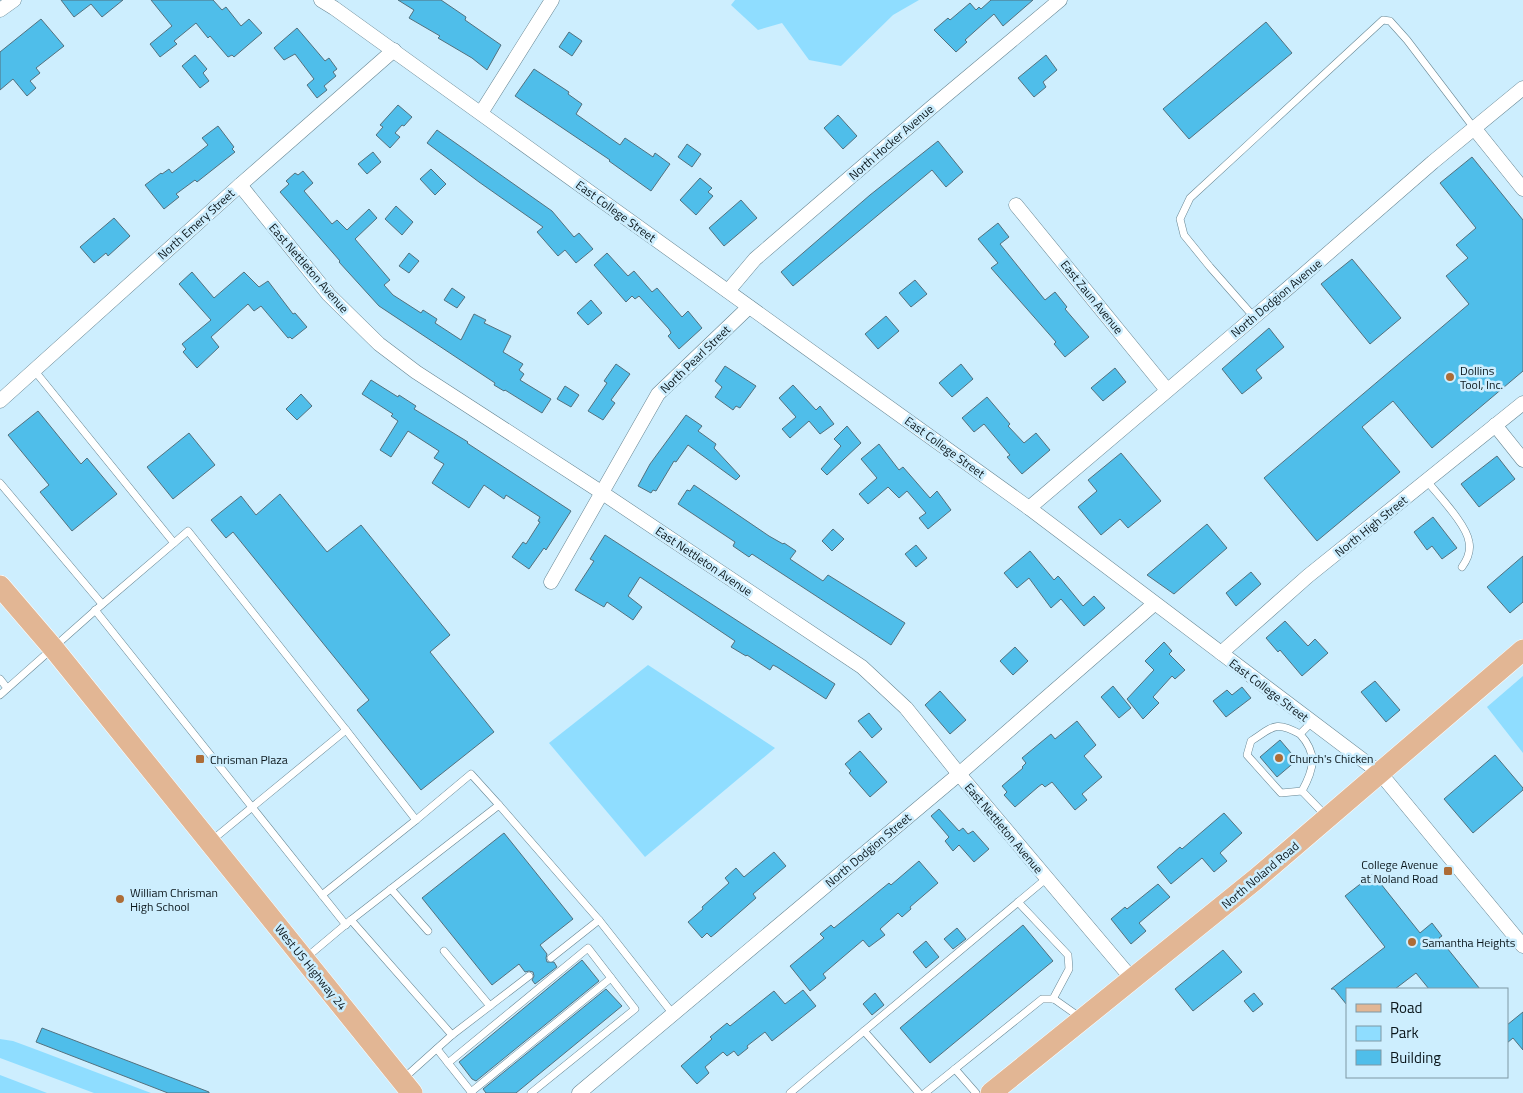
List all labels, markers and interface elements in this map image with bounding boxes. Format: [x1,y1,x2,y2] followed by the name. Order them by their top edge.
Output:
[844,100,938,184] street label: North Hocker Avenue
[572,175,661,247] street label: East College Street
[153,184,239,264] street label: North Emery Street
[265,219,353,317] street label: East Nettleton Avenue
[1226,254,1326,342] street label: North Dodgion Avenue
[1056,256,1128,338] street label: East Zaun Avenue
[655,320,735,398] street label: North Pearl Street
[1460,361,1503,394] place label: Dollins Tool, Inc.
[1444,371,1456,383] marker: Dollins Tool, Inc.
[901,411,990,483] street label: East College Street
[1331,490,1412,561] street label: North High Street
[652,521,756,601] street label: East Nettleton Avenue
[1225,654,1313,727] street label: East College Street
[1289,749,1374,768] place label: Church's Chicken
[210,750,288,769] place label: Chrisman Plaza
[1273,752,1285,764] marker: Church's Chicken
[194,753,206,765] marker: Chrisman Plaza
[960,778,1048,878] street label: East Nettleton Avenue
[821,808,916,892] street label: North Dodgion Street
[1217,837,1303,913] street label: North Noland Road
[1361,855,1438,888] place label: College Avenue at Noland Road
[1442,865,1454,877] marker: College Avenue at Noland Road
[130,883,218,916] place label: William Chrisman High School
[114,893,126,905] marker: William Chrisman High School
[270,920,352,1014] street label: West US Highway 24
[1422,933,1516,952] place label: Samantha Heights
[1406,936,1418,948] marker: Samantha Heights
[1346,988,1508,1078] legend
[1390,996,1422,1019] text: Road
[1390,1021,1419,1044] text: Park
[1390,1046,1441,1069] text: Building

